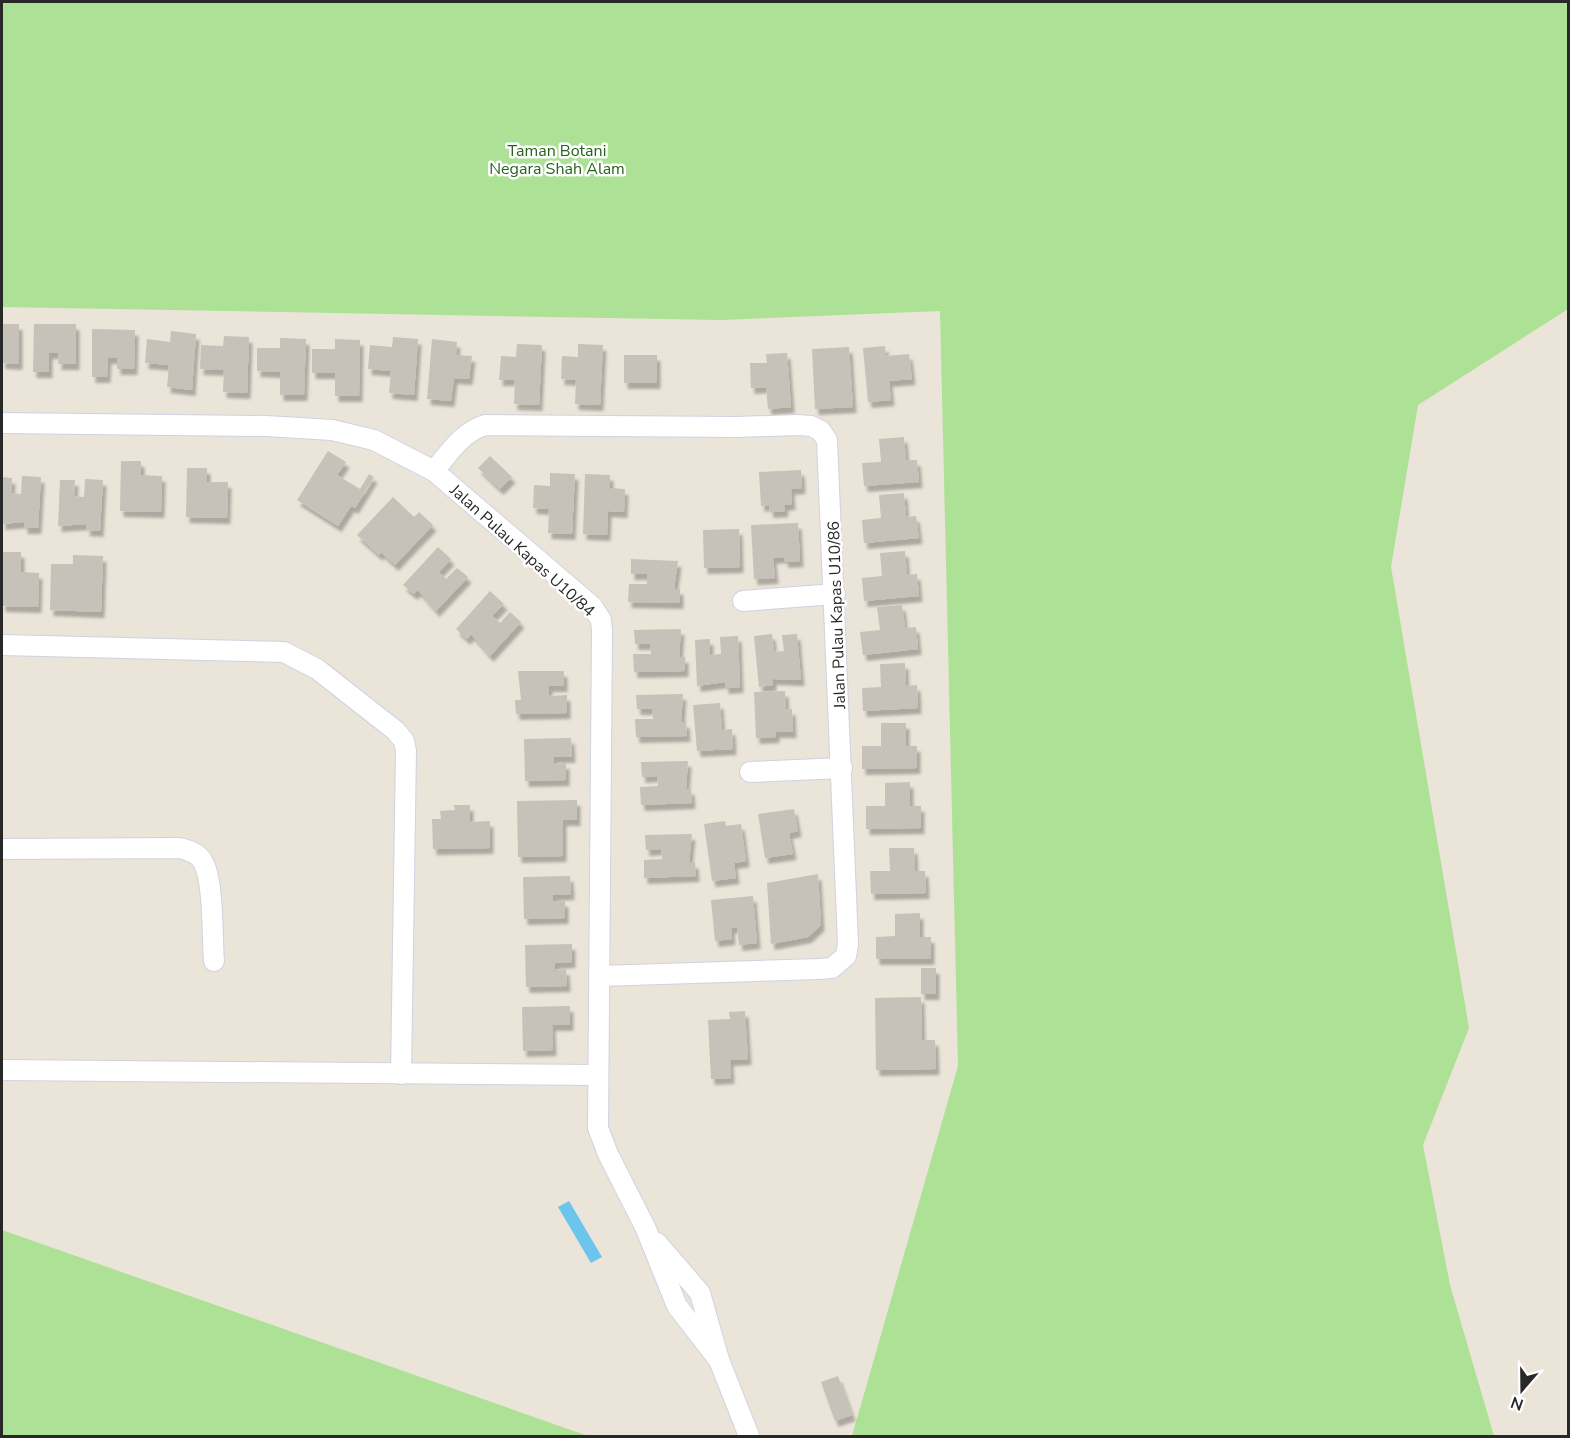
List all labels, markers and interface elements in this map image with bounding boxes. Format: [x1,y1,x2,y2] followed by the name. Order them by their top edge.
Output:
[489,140,625,180] park label: Taman Botani Negara Shah Alam
[444,479,600,622] street label: Jalan Pulau Kapas U10/84
[823,521,851,710] street label: Jalan Pulau Kapas U10/86
[1492,1360,1552,1420] north arrow
[1508,1391,1527,1416] text: N

